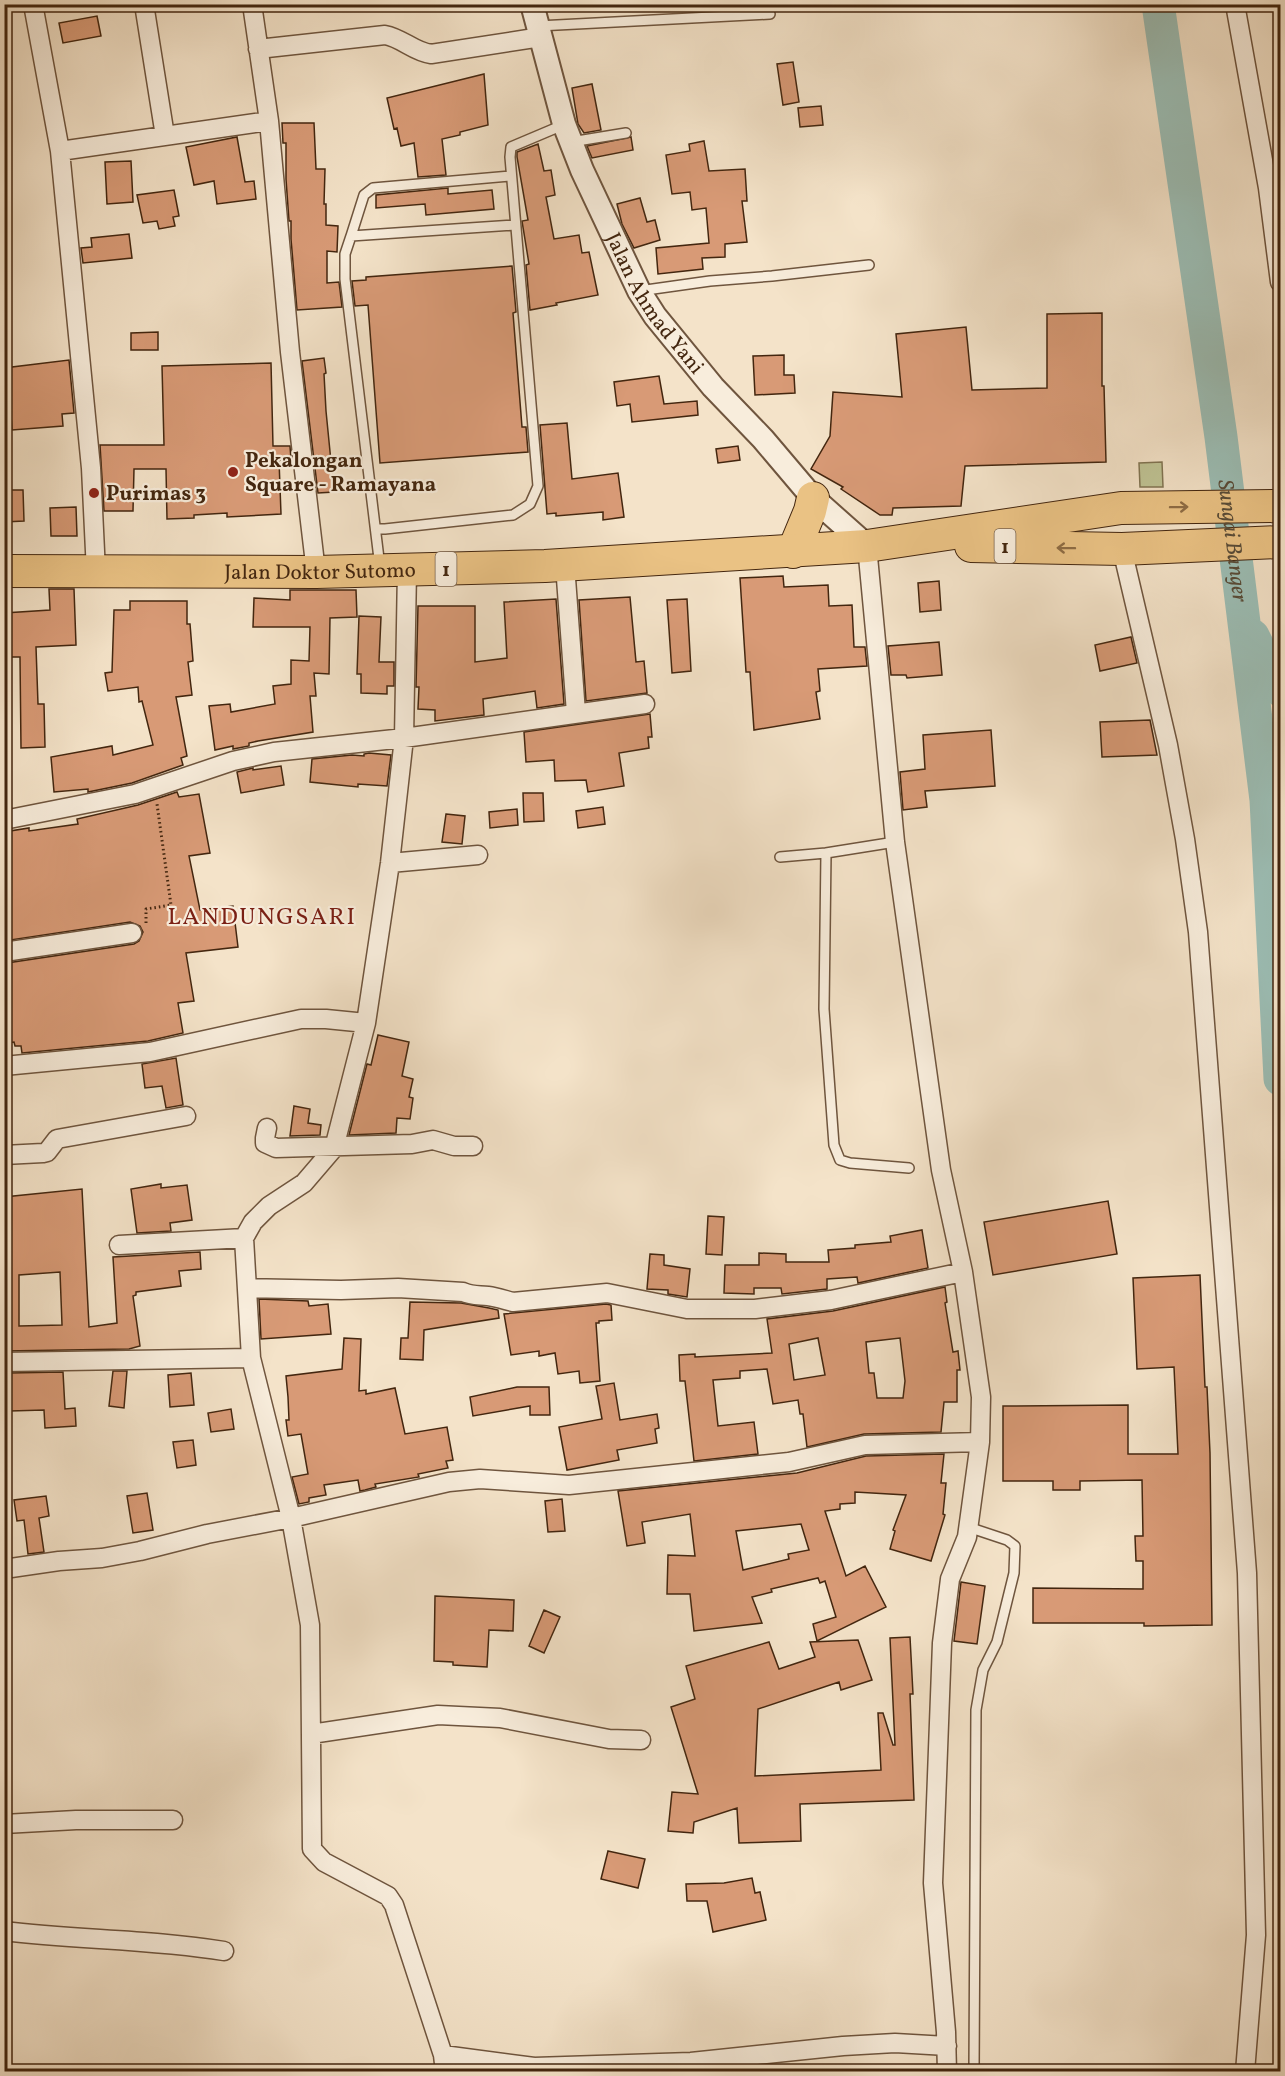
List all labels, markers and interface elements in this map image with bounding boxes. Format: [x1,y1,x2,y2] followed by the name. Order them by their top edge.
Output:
[598,228,710,381] street label: Jalan Ahmad Yani
[245,447,436,500] place label: Pekalongan Square - Ramayana
[226,465,240,479] marker: Pekalongan Square - Ramayana
[1208,478,1254,605] water label: Sungai Banger
[106,480,206,509] place label: Purimas 3
[87,486,101,500] marker: Purimas 3
[1168,501,1188,513] one-way arrow
[994,529,1016,563] road number: 1
[1057,542,1077,554] one-way arrow
[436,552,456,586] road number: 1
[224,556,416,588] street label: Jalan Doktor Sutomo
[168,901,356,935] district label: LANDUNGSARI

